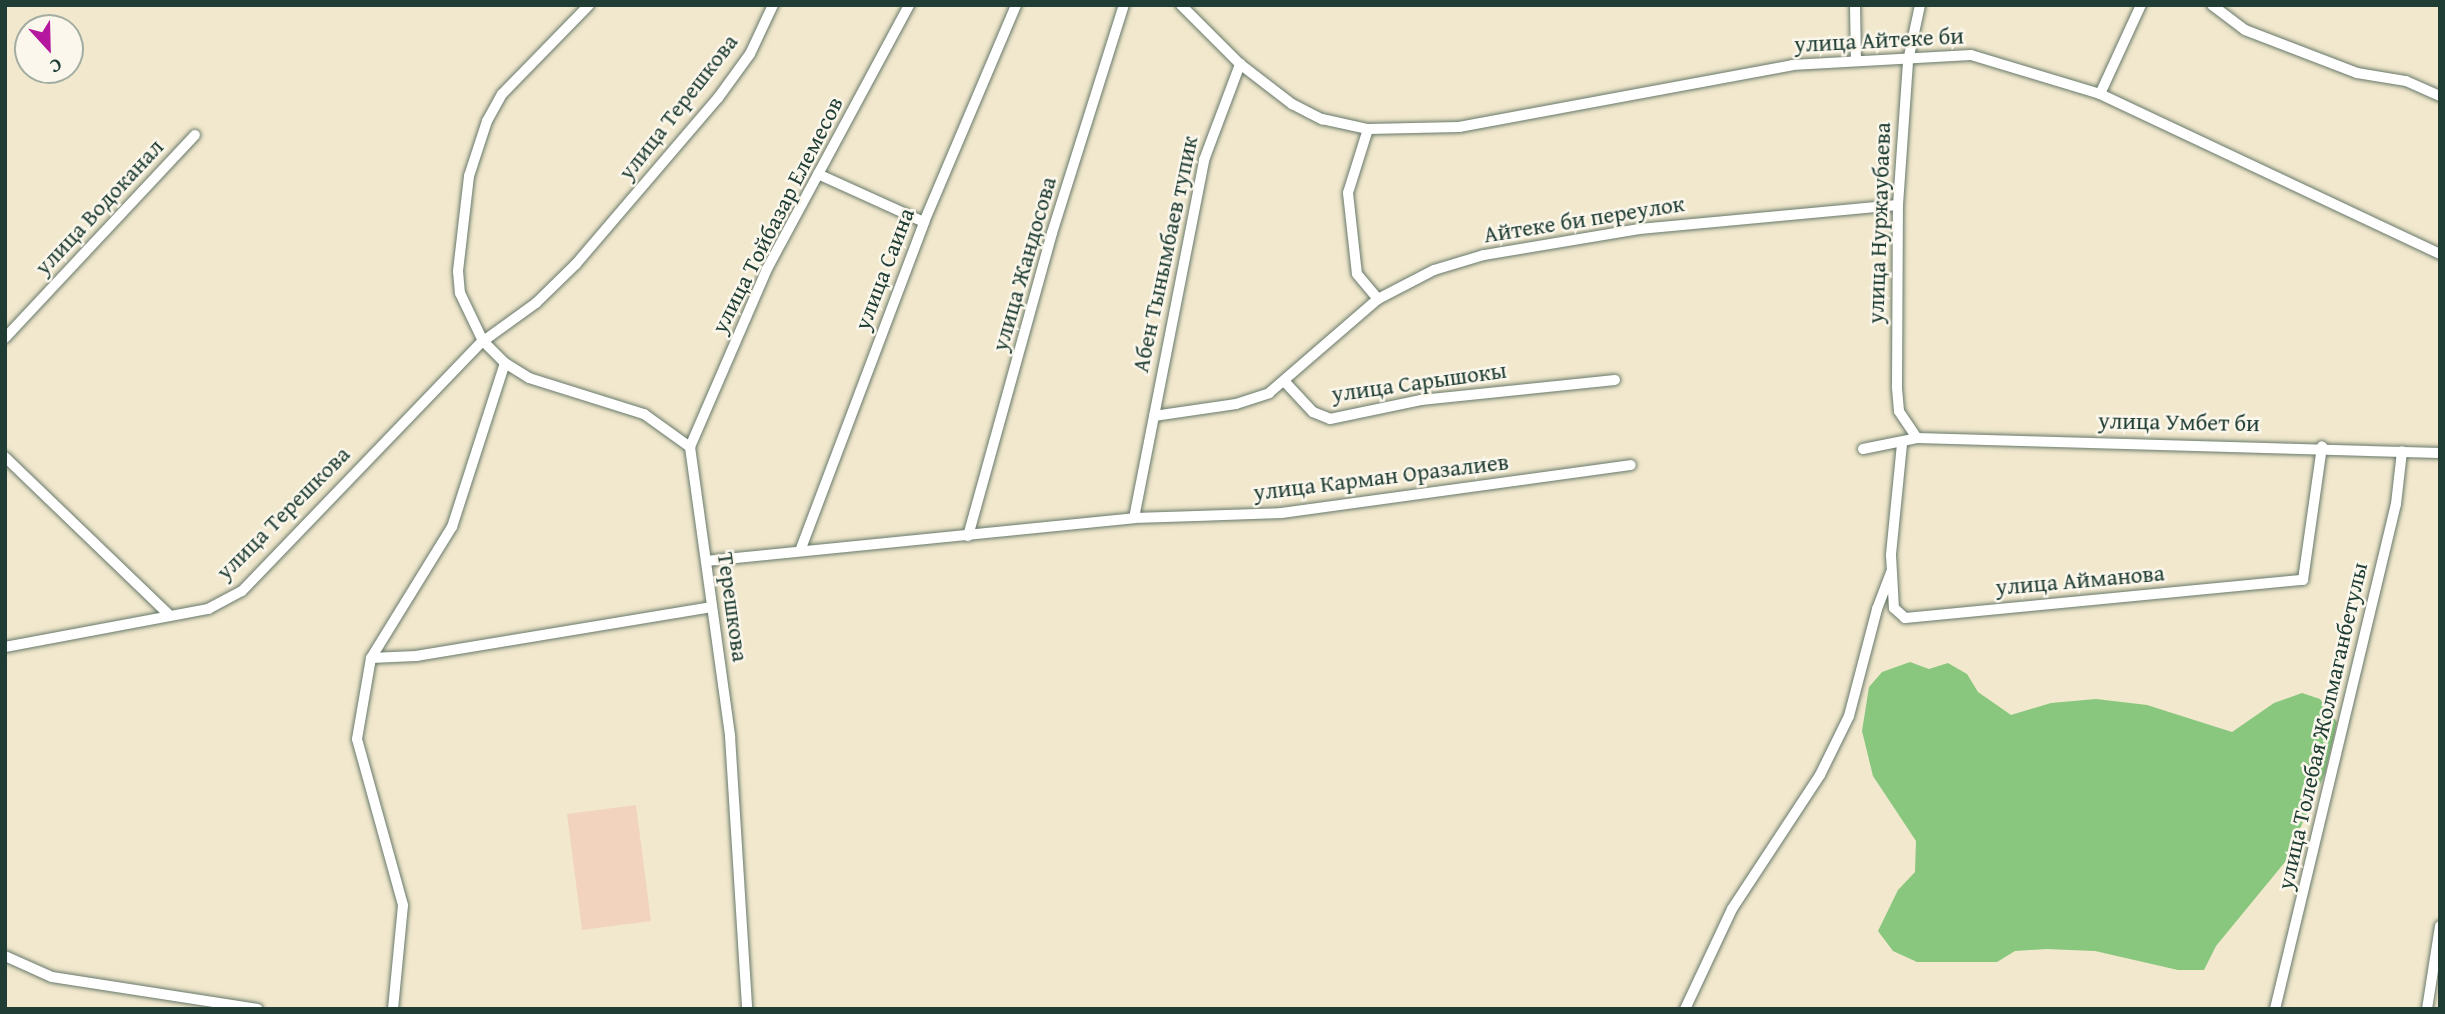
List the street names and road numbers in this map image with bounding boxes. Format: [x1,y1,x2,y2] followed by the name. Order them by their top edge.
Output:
[1793,22,1965,58] street label: улица Айтеке би
[613,29,743,185] street label: улица Терешкова
[705,92,849,338] street label: улица Тойбазар Елемесов
[1862,122,1896,324] street label: улица Нуржаубаева
[29,133,169,281] street label: улица Водоканал
[1126,133,1204,375] street label: Абен Тынымбаев тупик
[986,174,1062,354] street label: улица Жандосова
[1482,189,1686,249] street label: Айтеке би переулок
[848,204,920,334] street label: улица Саина
[1330,356,1508,408] street label: улица Сарышокы
[2098,407,2260,437] street label: улица Умбет би
[211,441,355,585] street label: улица Терешкова
[1252,448,1510,506] street label: улица Карман Оразалиев
[712,550,754,664] street label: Терешкова
[1994,559,2166,601] street label: улица Айманова
[2271,560,2373,892] street label: улица Толебая Жолмаганбетулы

